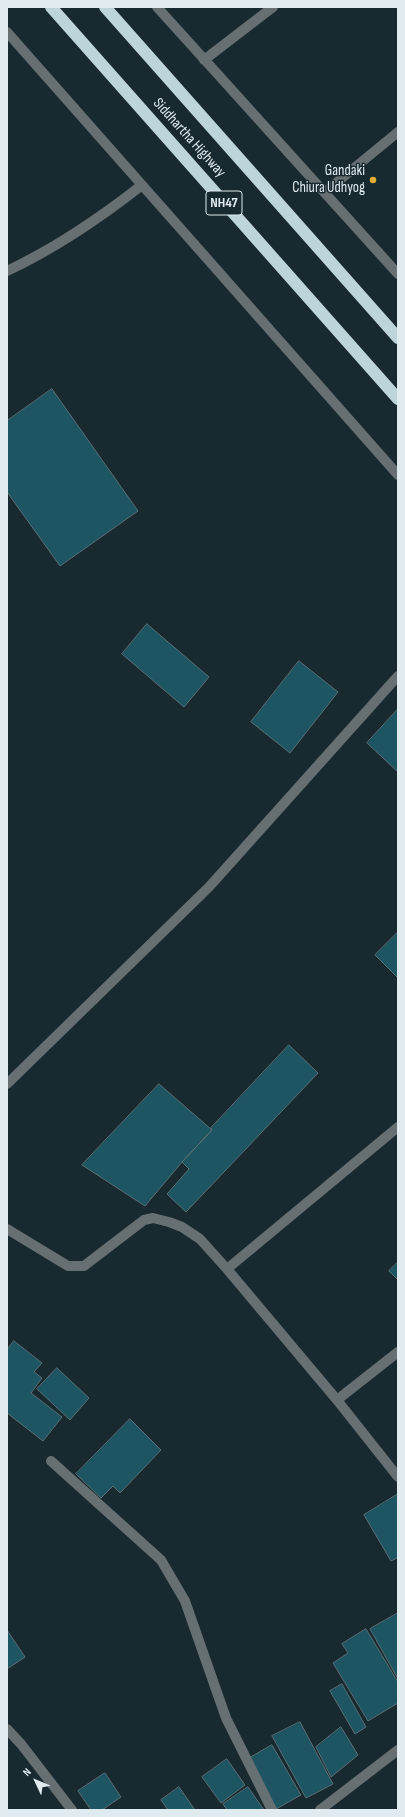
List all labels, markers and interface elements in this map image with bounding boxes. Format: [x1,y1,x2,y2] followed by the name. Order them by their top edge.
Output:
[149,95,229,181] street label: Siddhartha Highway
[292,162,365,197] place label: Gandaki Chiura Udhyog
[368,175,378,185] marker: Gandaki Chiura Udhyog
[206,191,242,215] road number: NH47
[16,1761,56,1801] north arrow
[20,1766,34,1779] text: N

